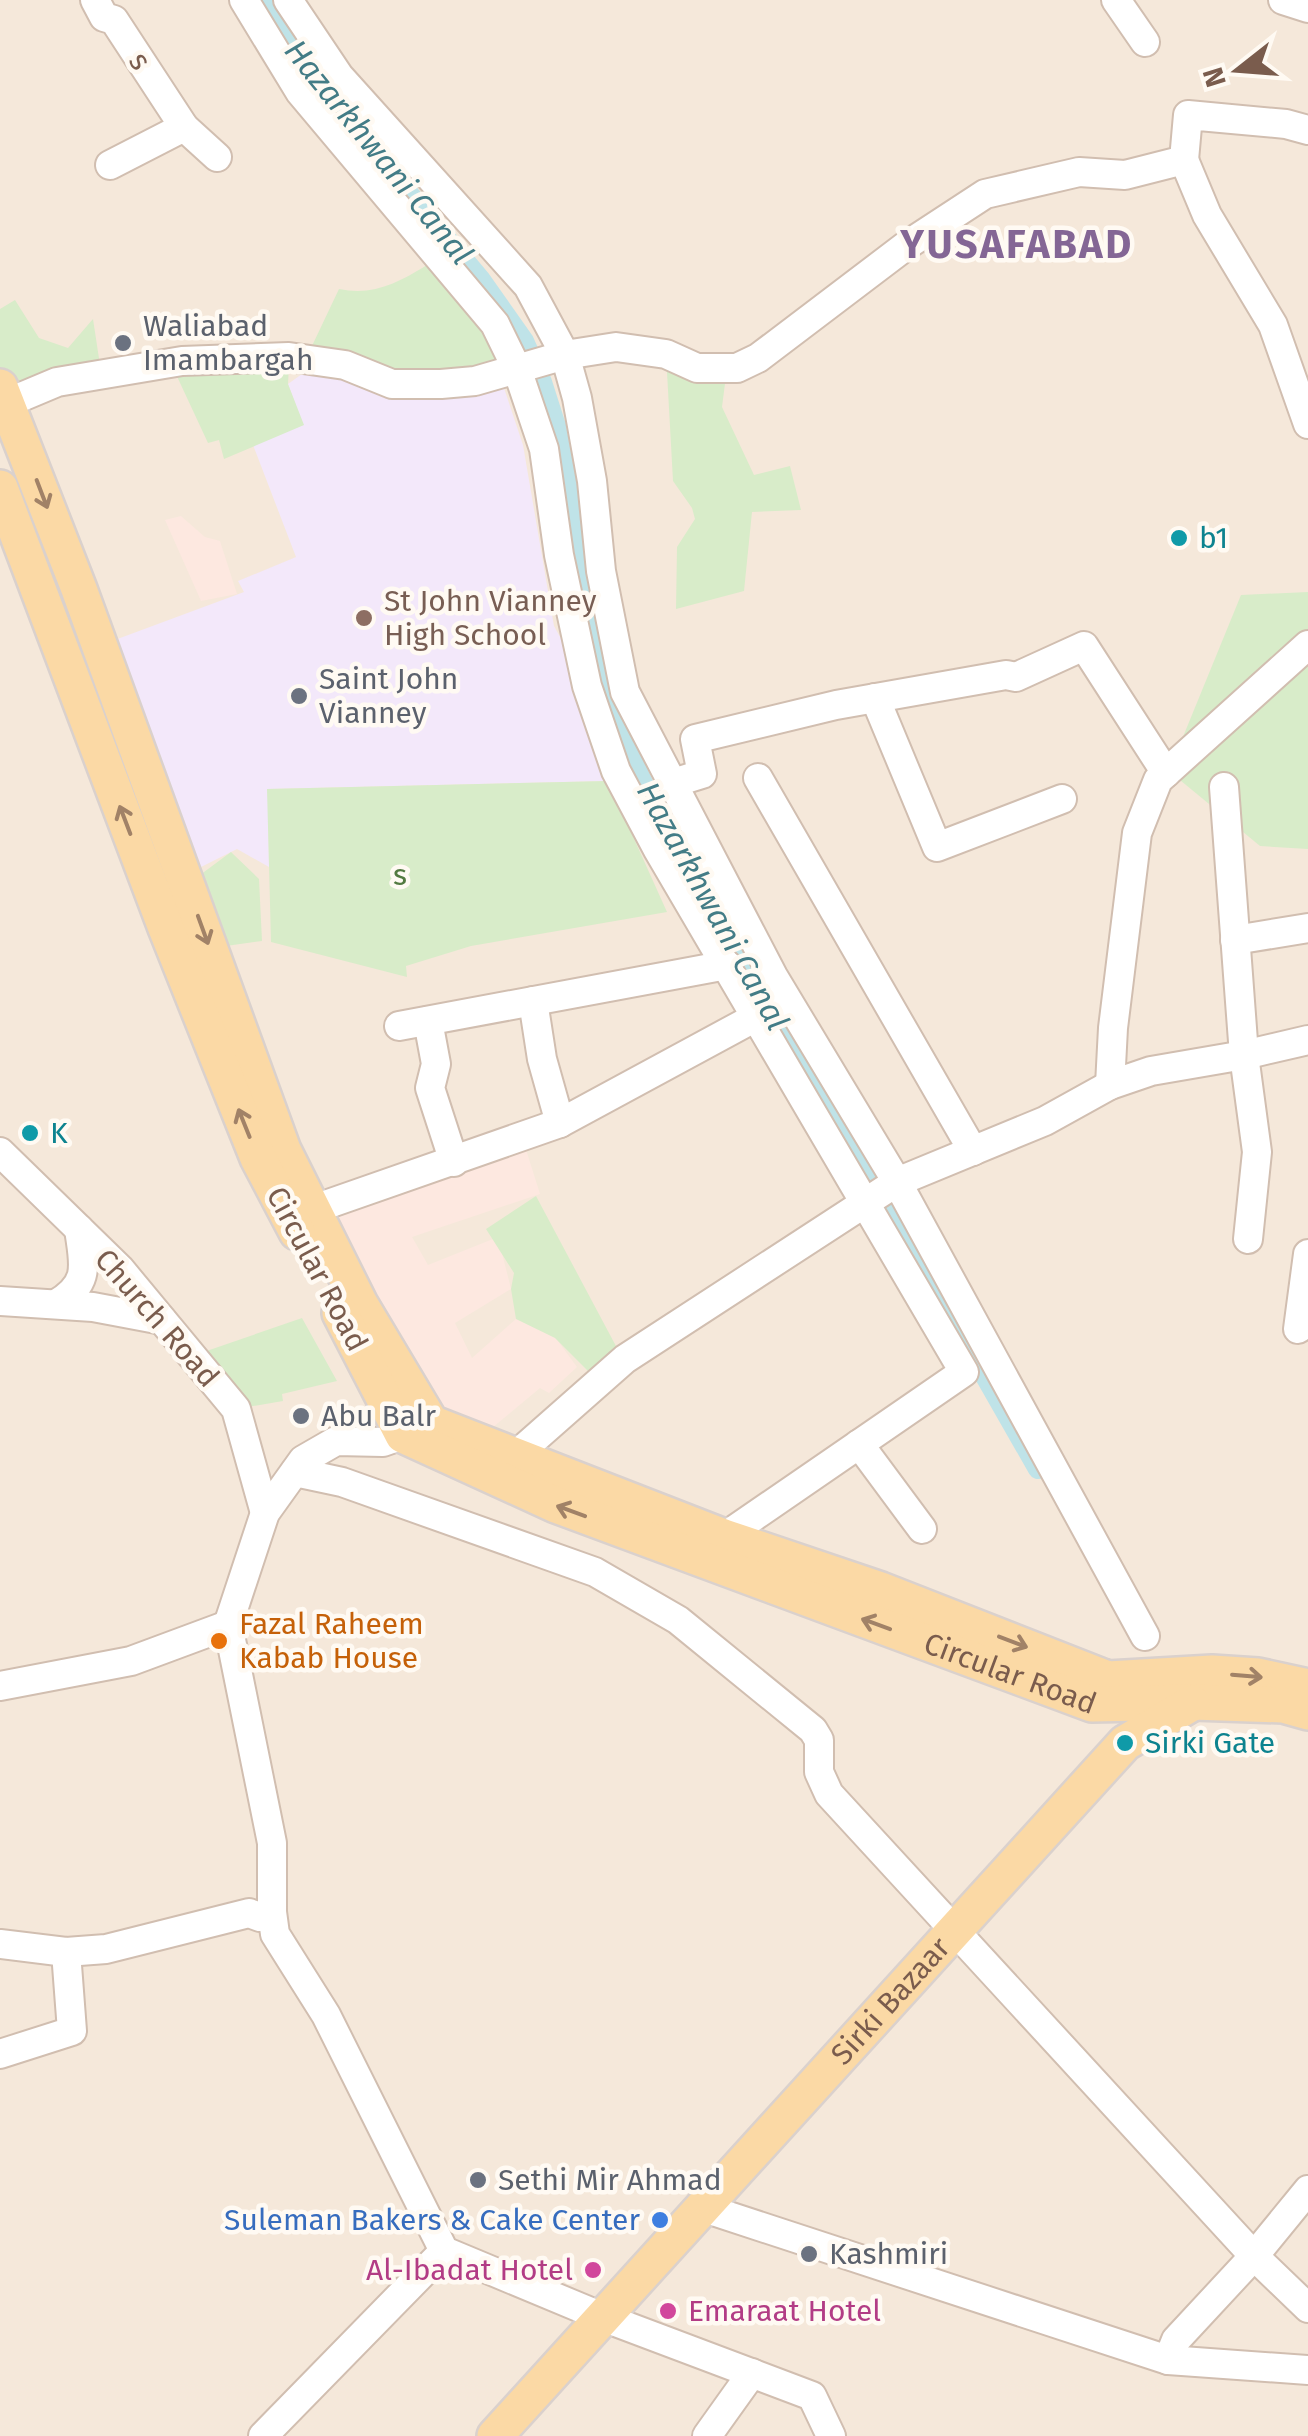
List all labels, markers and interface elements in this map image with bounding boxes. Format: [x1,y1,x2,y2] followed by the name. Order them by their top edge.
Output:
[1188,20,1288,120] north arrow
[277,32,481,272] water label: Hazarkhwani Canal
[121,45,159,77] street label: s
[1196,63,1233,91] text: N
[899,221,1134,269] district label: YUSAFABAD
[143,308,314,378] place label: Waliabad Imambargah
[112,332,134,354] marker: Waliabad Imambargah
[34,477,52,508] one-way arrow
[1199,520,1228,556] place label: b1
[1168,527,1190,549] marker: b1
[384,583,597,653] place label: St John Vianney High School
[353,607,375,629] marker: St John Vianney High School
[319,661,458,731] place label: Saint John Vianney
[288,685,310,707] marker: Saint John Vianney
[629,775,797,1037] water label: Hazarkhwani Canal
[115,806,133,837] one-way arrow
[393,857,407,893] park label: s
[195,914,213,945] one-way arrow
[233,1108,251,1139] one-way arrow
[50,1115,68,1151] place label: K
[19,1122,41,1144] marker: K
[259,1181,375,1357] street label: Circular Road
[87,1242,227,1394] street label: Church Road
[321,1398,436,1434] place label: Abu Balr
[290,1405,312,1427] marker: Abu Balr
[557,1501,588,1519] one-way arrow
[239,1606,424,1676] place label: Fazal Raheem Kabab House
[861,1614,892,1632] one-way arrow
[919,1625,1101,1722] street label: Circular Road
[208,1630,230,1652] marker: Fazal Raheem Kabab House
[997,1634,1028,1652] one-way arrow
[1231,1666,1263,1685] one-way arrow
[1145,1725,1275,1761] place label: Sirki Gate
[1114,1732,1136,1754] marker: Sirki Gate
[824,1929,958,2072] street label: Sirki Bazaar
[498,2162,722,2198] place label: Sethi Mir Ahmad
[467,2169,489,2191] marker: Sethi Mir Ahmad
[224,2202,640,2238] place label: Suleman Bakers & Cake Center
[649,2209,671,2231] marker: Suleman Bakers & Cake Center
[829,2236,948,2272] place label: Kashmiri
[798,2243,820,2265] marker: Kashmiri
[366,2252,573,2288] place label: Al-Ibadat Hotel
[582,2259,604,2281] marker: Al-Ibadat Hotel
[688,2293,881,2329] place label: Emaraat Hotel
[657,2300,679,2322] marker: Emaraat Hotel

